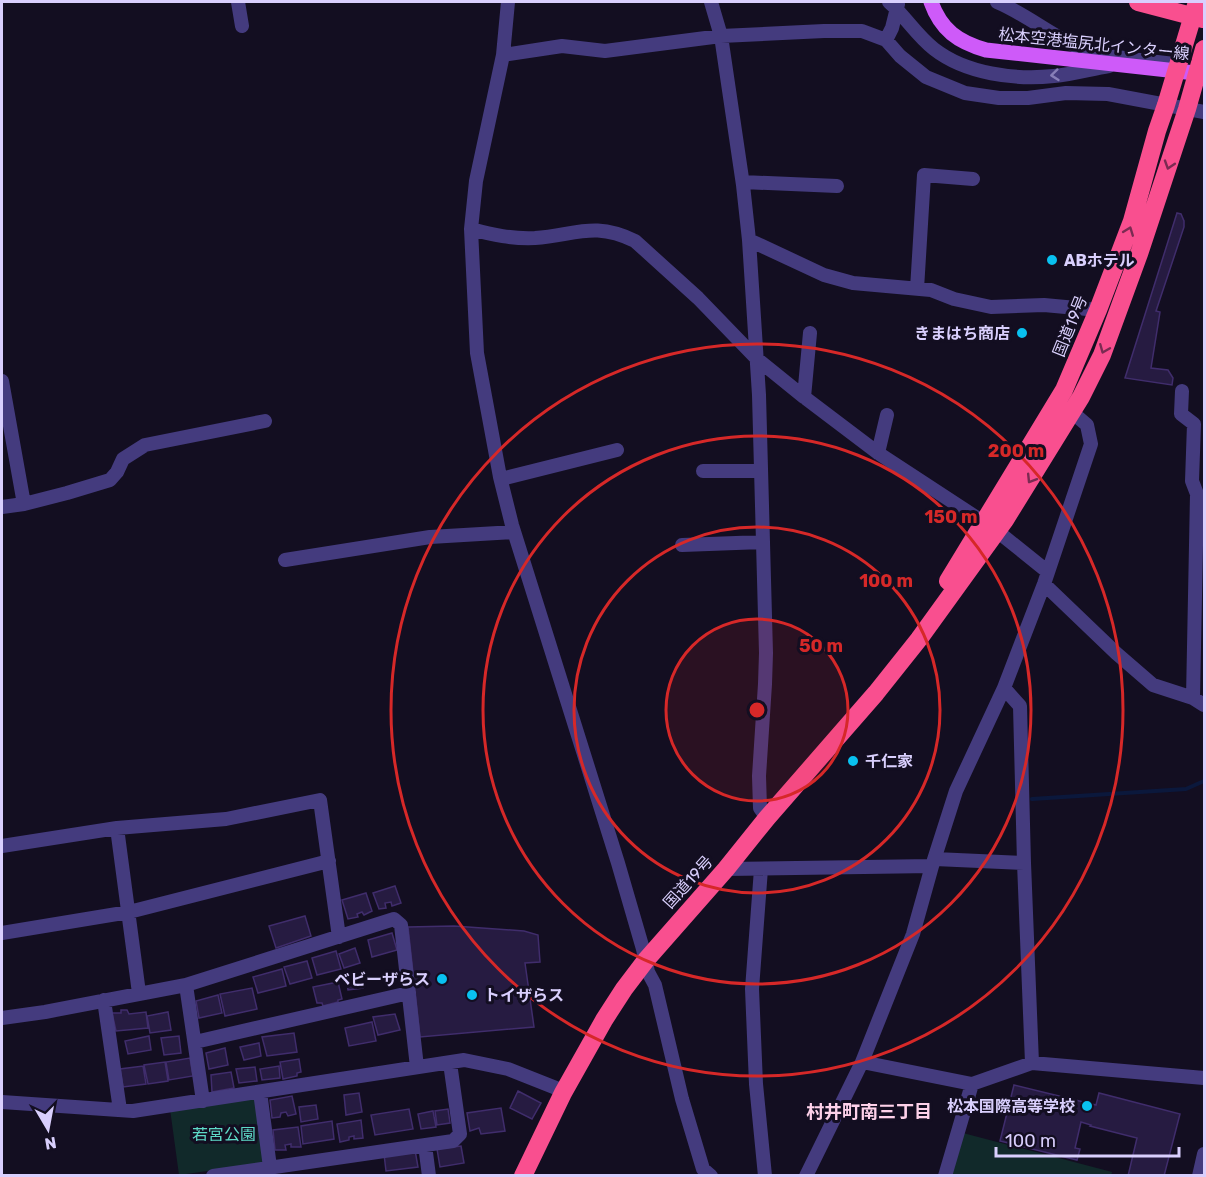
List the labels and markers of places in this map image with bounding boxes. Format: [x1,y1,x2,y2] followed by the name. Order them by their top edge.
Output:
[1064,251,1135,270] place label: ABホテル
[1045,253,1059,267] marker: ABホテル
[914,324,1010,343] place label: きまはち商店
[1015,326,1029,340] marker: きまはち商店
[747,700,767,720] centre of rings
[865,752,913,771] place label: 千仁家
[846,754,860,768] marker: 千仁家
[334,970,430,989] place label: ベビーザらス
[435,972,449,986] marker: ベビーザらス
[484,986,564,1005] place label: トイザらス
[465,988,479,1002] marker: トイザらス
[947,1097,1075,1116] place label: 松本国際高等学校
[1080,1099,1094,1113] marker: 松本国際高等学校

